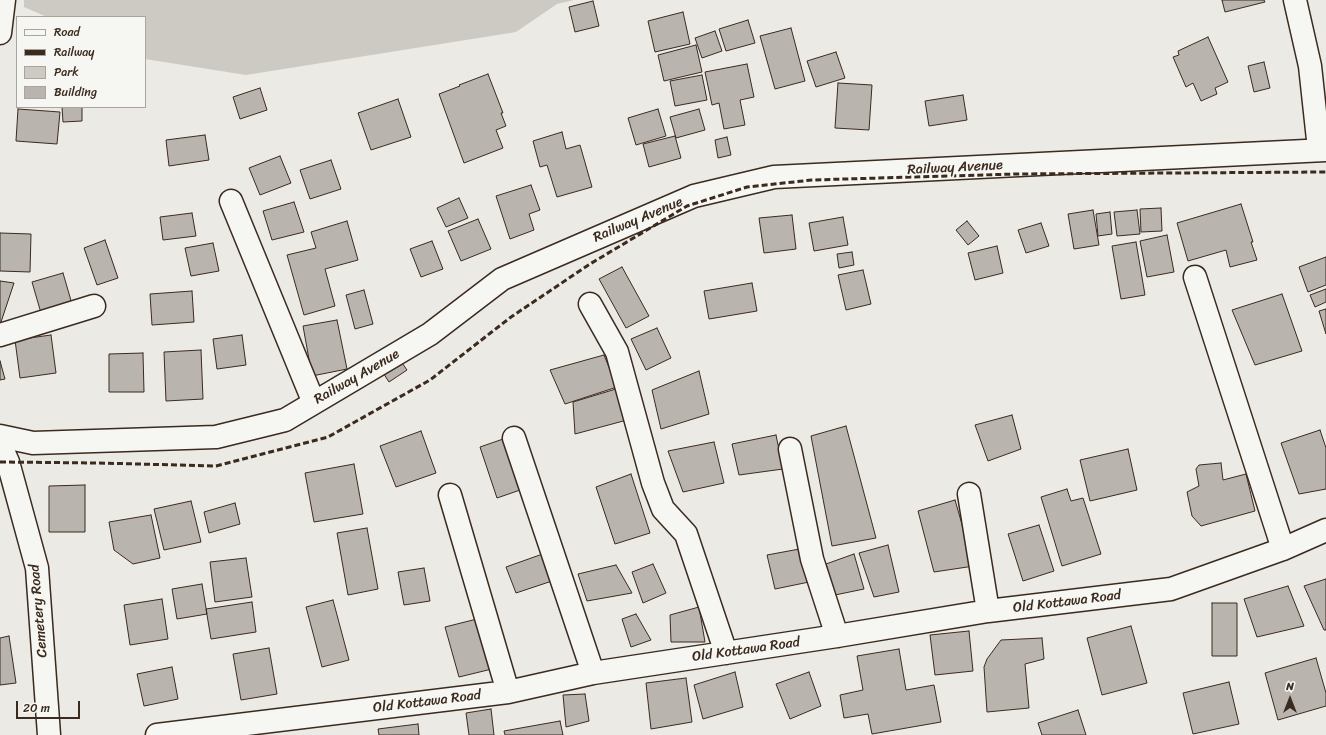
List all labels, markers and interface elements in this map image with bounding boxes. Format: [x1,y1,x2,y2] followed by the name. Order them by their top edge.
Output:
[16,16,146,108] legend
[54,21,80,43] text: Road
[54,41,95,63] text: Railway
[54,61,79,83] text: Park
[54,81,97,103] text: Building
[907,157,1003,179] street label: Railway Avenue
[591,194,685,246] street label: Railway Avenue
[311,346,403,408] street label: Railway Avenue
[27,564,51,658] street label: Cemetery Road
[1012,587,1122,617] street label: Old Kottawa Road
[691,634,801,666] street label: Old Kottawa Road
[1286,677,1294,696] text: N
[1270,679,1310,719] north arrow
[372,687,482,717] street label: Old Kottawa Road
[18,693,82,719] scale bar
[23,697,50,719] text: 20 m

